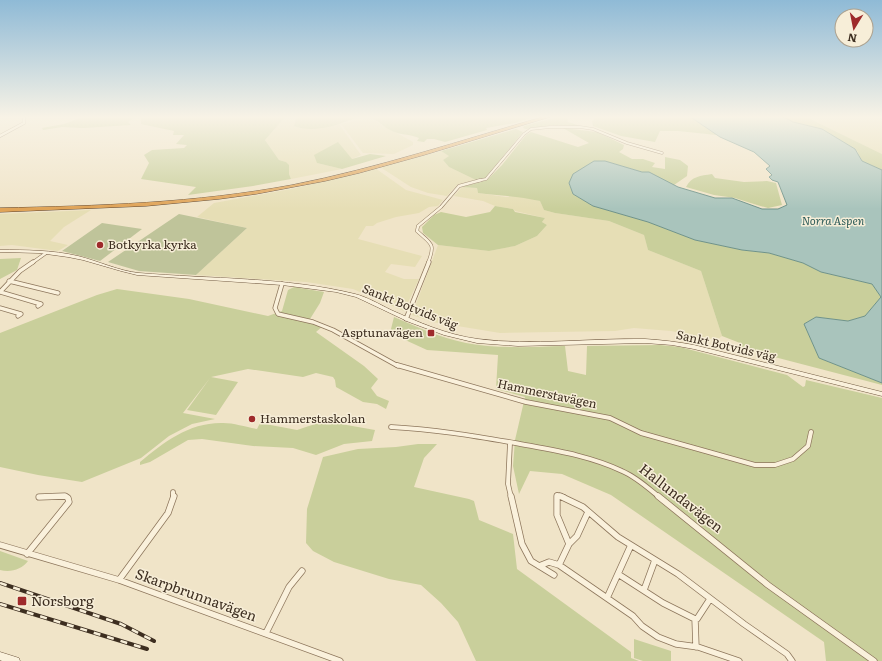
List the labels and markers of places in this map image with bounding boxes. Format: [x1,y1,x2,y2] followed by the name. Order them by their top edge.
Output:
[108,235,197,253] place label: Botkyrka kyrka
[95,240,105,250] marker: Botkyrka kyrka
[341,323,423,341] place label: Asptunavägen
[426,328,436,338] marker: Asptunavägen
[260,409,366,427] place label: Hammerstaskolan
[247,414,257,424] marker: Hammerstaskolan
[31,590,94,610] place label: Norsborg
[16,595,28,607] marker: Norsborg

